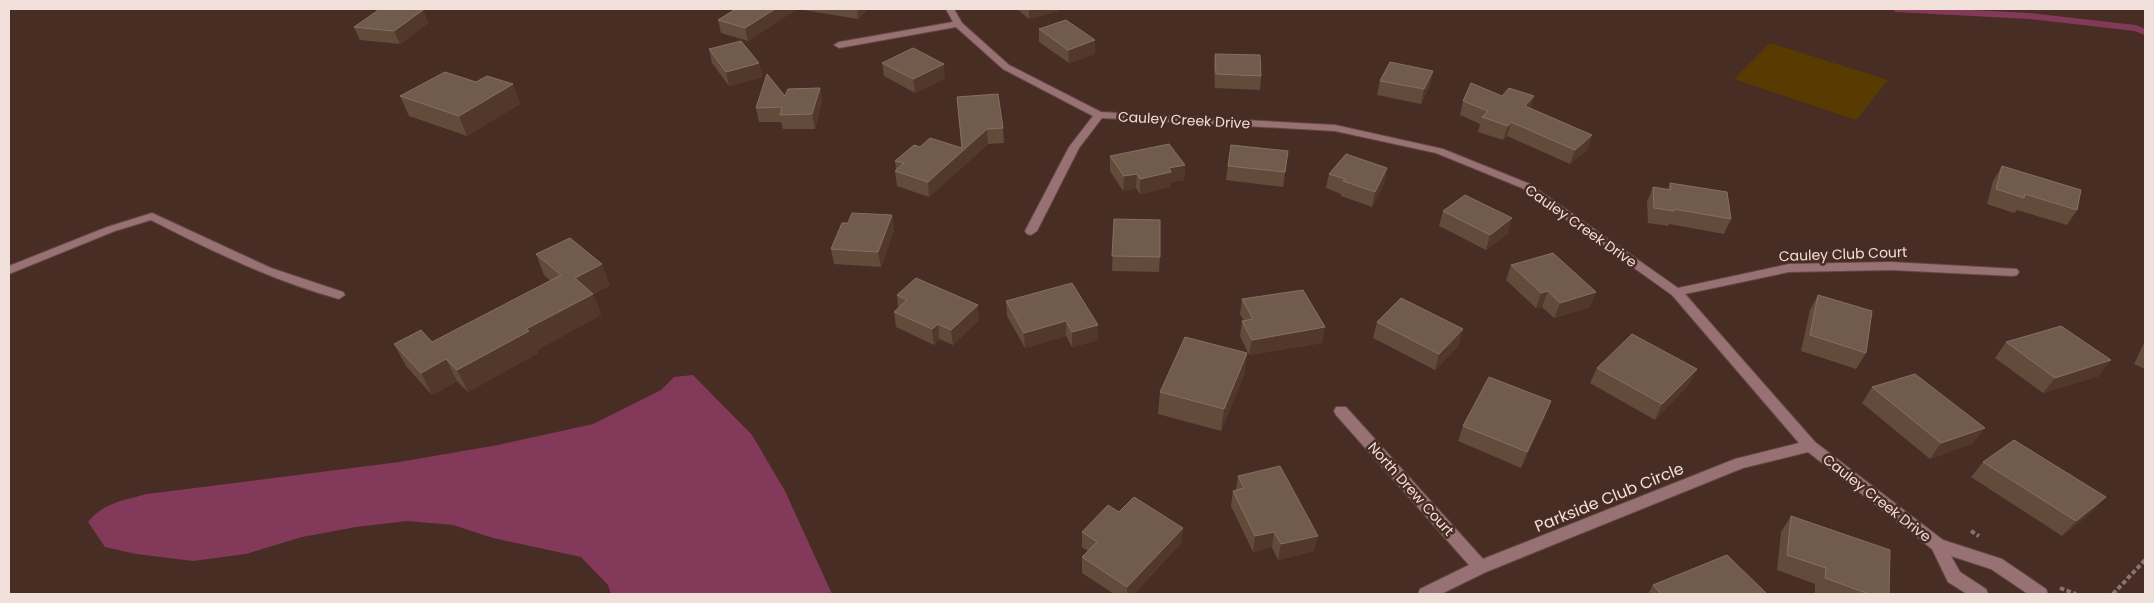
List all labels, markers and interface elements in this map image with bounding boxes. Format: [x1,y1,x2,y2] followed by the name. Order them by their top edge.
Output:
[1117,107,1251,133] street label: Cauley Creek Drive
[1521,180,1641,272] street label: Cauley Creek Drive
[1778,242,1908,266] street label: Cauley Club Court
[1363,438,1459,540] street label: North Drew Court
[1819,449,1936,547] street label: Cauley Creek Drive
[1531,457,1687,538] street label: Parkside Club Circle

